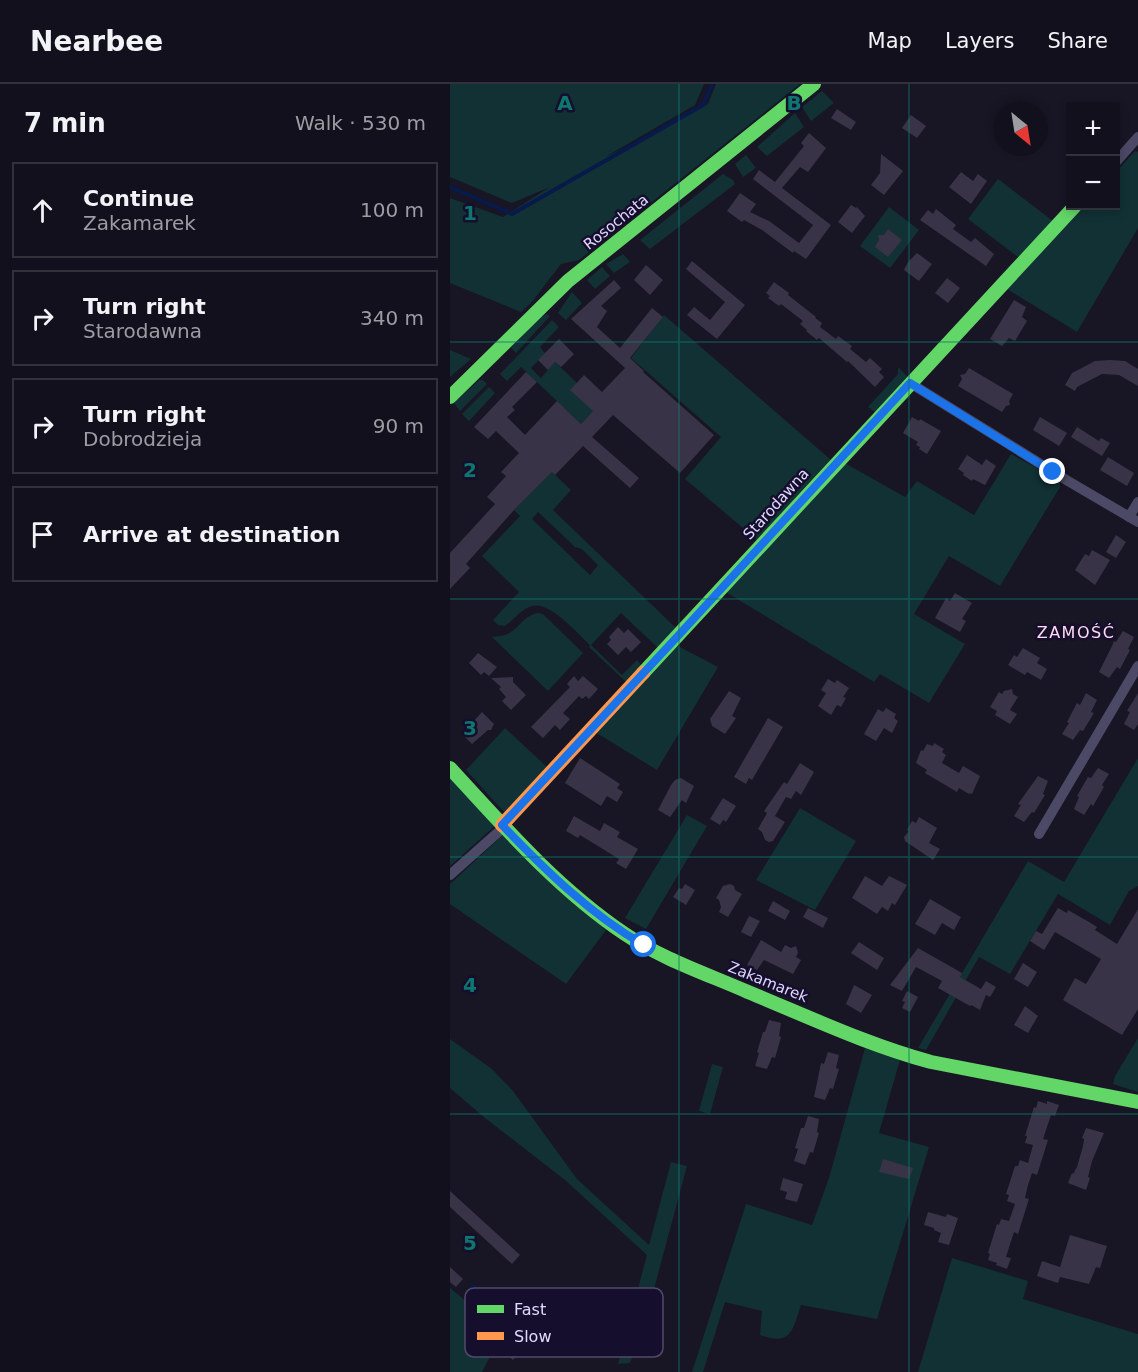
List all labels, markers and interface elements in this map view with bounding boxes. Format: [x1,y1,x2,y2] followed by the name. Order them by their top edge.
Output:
[30,25,163,58] text: Nearbee
[868,29,912,53] text: Map
[945,29,1014,53] text: Layers
[1047,29,1108,53] text: Share
[557,91,573,115] text: A
[786,91,802,115] text: B
[994,102,1048,156] north arrow
[1066,102,1120,210] map controls
[1066,102,1120,156] button: +
[24,108,106,138] text: 7 min
[295,111,426,135] text: Walk · 530 m
[1066,156,1120,210] button: −
[83,186,194,211] text: Continue
[580,190,652,254] street label: Rosochata
[26,194,59,227] icon: ahead
[360,198,424,222] text: 100 m
[463,201,477,225] text: 1
[83,211,196,235] text: Zakamarek
[83,294,206,319] text: Turn right
[26,302,59,335] icon: right
[360,306,424,330] text: 340 m
[83,319,202,343] text: Starodawna
[83,402,206,427] text: Turn right
[26,410,59,443] icon: right
[373,414,424,438] text: 90 m
[83,427,202,451] text: Dobrodzieja
[463,458,477,482] text: 2
[1039,458,1065,484] route end
[739,465,813,543] street label: Starodawna
[26,518,59,551] icon: arrive
[83,522,340,547] text: Arrive at destination
[1037,623,1115,642] district label: ZAMOŚĆ
[463,716,477,740] text: 3
[630,931,656,957] route start
[725,958,811,1006] street label: Zakamarek
[463,973,477,997] text: 4
[463,1231,477,1255] text: 5
[465,1288,663,1357] legend
[514,1300,546,1319] text: Fast
[514,1327,551,1346] text: Slow

